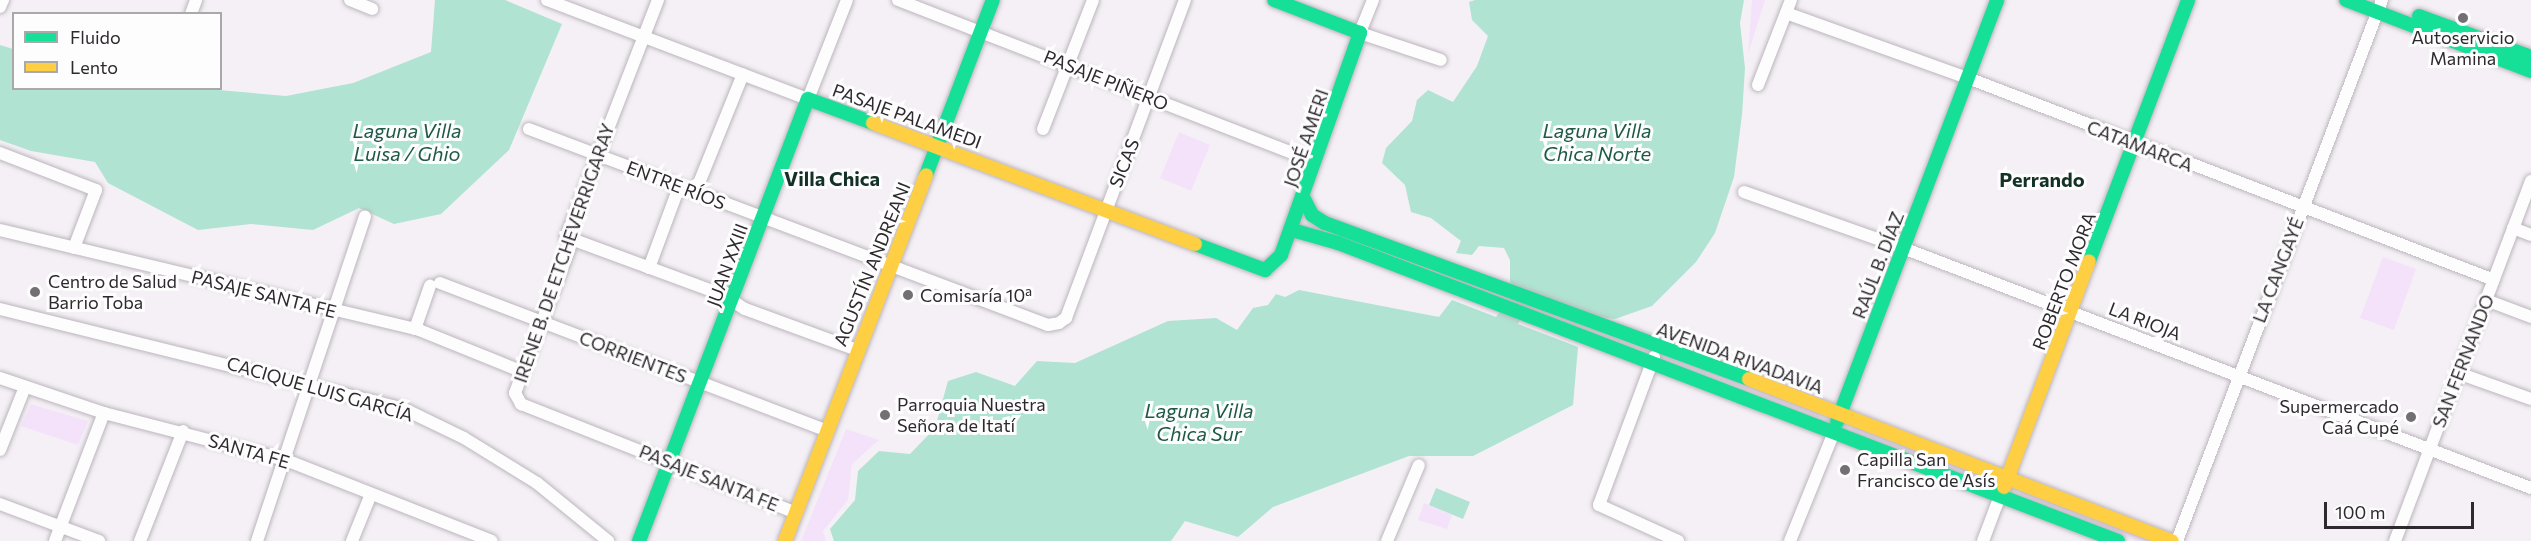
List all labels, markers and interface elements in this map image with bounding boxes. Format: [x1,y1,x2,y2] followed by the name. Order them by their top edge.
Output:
[2456,11,2470,25] marker: Autoservicio Mamina
[12,12,222,90] legend
[70,26,121,48] text: Fluido
[2411,27,2515,70] place label: Autoservicio Mamina
[1041,45,1171,115] street label: PASAJE PIÑERO
[70,56,118,78] text: Lento
[830,79,984,153] street label: PASAJE PALAMEDI
[1279,86,1333,190] street label: JOSÉ AMERI
[2084,116,2196,176] street label: CATAMARCA
[1542,118,1652,165] water label: Laguna Villa Chica Norte
[352,119,462,166] water label: Laguna Villa Luisa / Ghio
[509,121,619,385] street label: IRENE B. DE ETCHEVERRIGARAY
[1104,135,1144,191] street label: SICAS
[623,156,729,214] street label: ENTRE RÍOS
[784,166,880,190] district label: Villa Chica
[1999,167,2085,191] district label: Perrando
[829,179,915,349] street label: AGUSTÍN ANDREANI
[1848,208,1908,322] street label: RAÚL B. DÍAZ
[2028,209,2100,353] street label: ROBERTO MORA
[2248,214,2308,326] street label: LA CANGAYÉ
[702,221,752,309] street label: JUAN XXIII
[189,266,339,322] street label: PASAJE SANTA FE
[48,271,177,314] place label: Centro de Salud Barrio Toba
[26,283,44,301] marker: Centro de Salud Barrio Toba
[920,284,1032,306] place label: Comisaría 10ª
[901,288,915,302] marker: Comisaría 10ª
[2428,292,2498,430] street label: SAN FERNANDO
[2106,297,2184,345] street label: LA RIOJA
[1654,318,1826,398] street label: AVENIDA RIVADAVIA
[576,327,690,387] street label: CORRIENTES
[224,352,416,426] street label: CACIQUE LUIS GARCÍA
[897,394,1046,436] place label: Parroquia Nuestra Señora de Itatí
[2280,396,2399,438] place label: Supermercado Caá Cupé
[1144,399,1254,446] water label: Laguna Villa Chica Sur
[878,408,892,422] marker: Parroquia Nuestra Señora de Itatí
[2404,410,2418,424] marker: Supermercado Caá Cupé
[206,429,292,473] street label: SANTA FE
[636,440,782,516] street label: PASAJE SANTA FE
[1857,449,1995,492] place label: Capilla San Francisco de Asís
[1838,463,1852,477] marker: Capilla San Francisco de Asís
[2327,490,2477,528] scale bar
[2335,501,2385,523] text: 100 m

